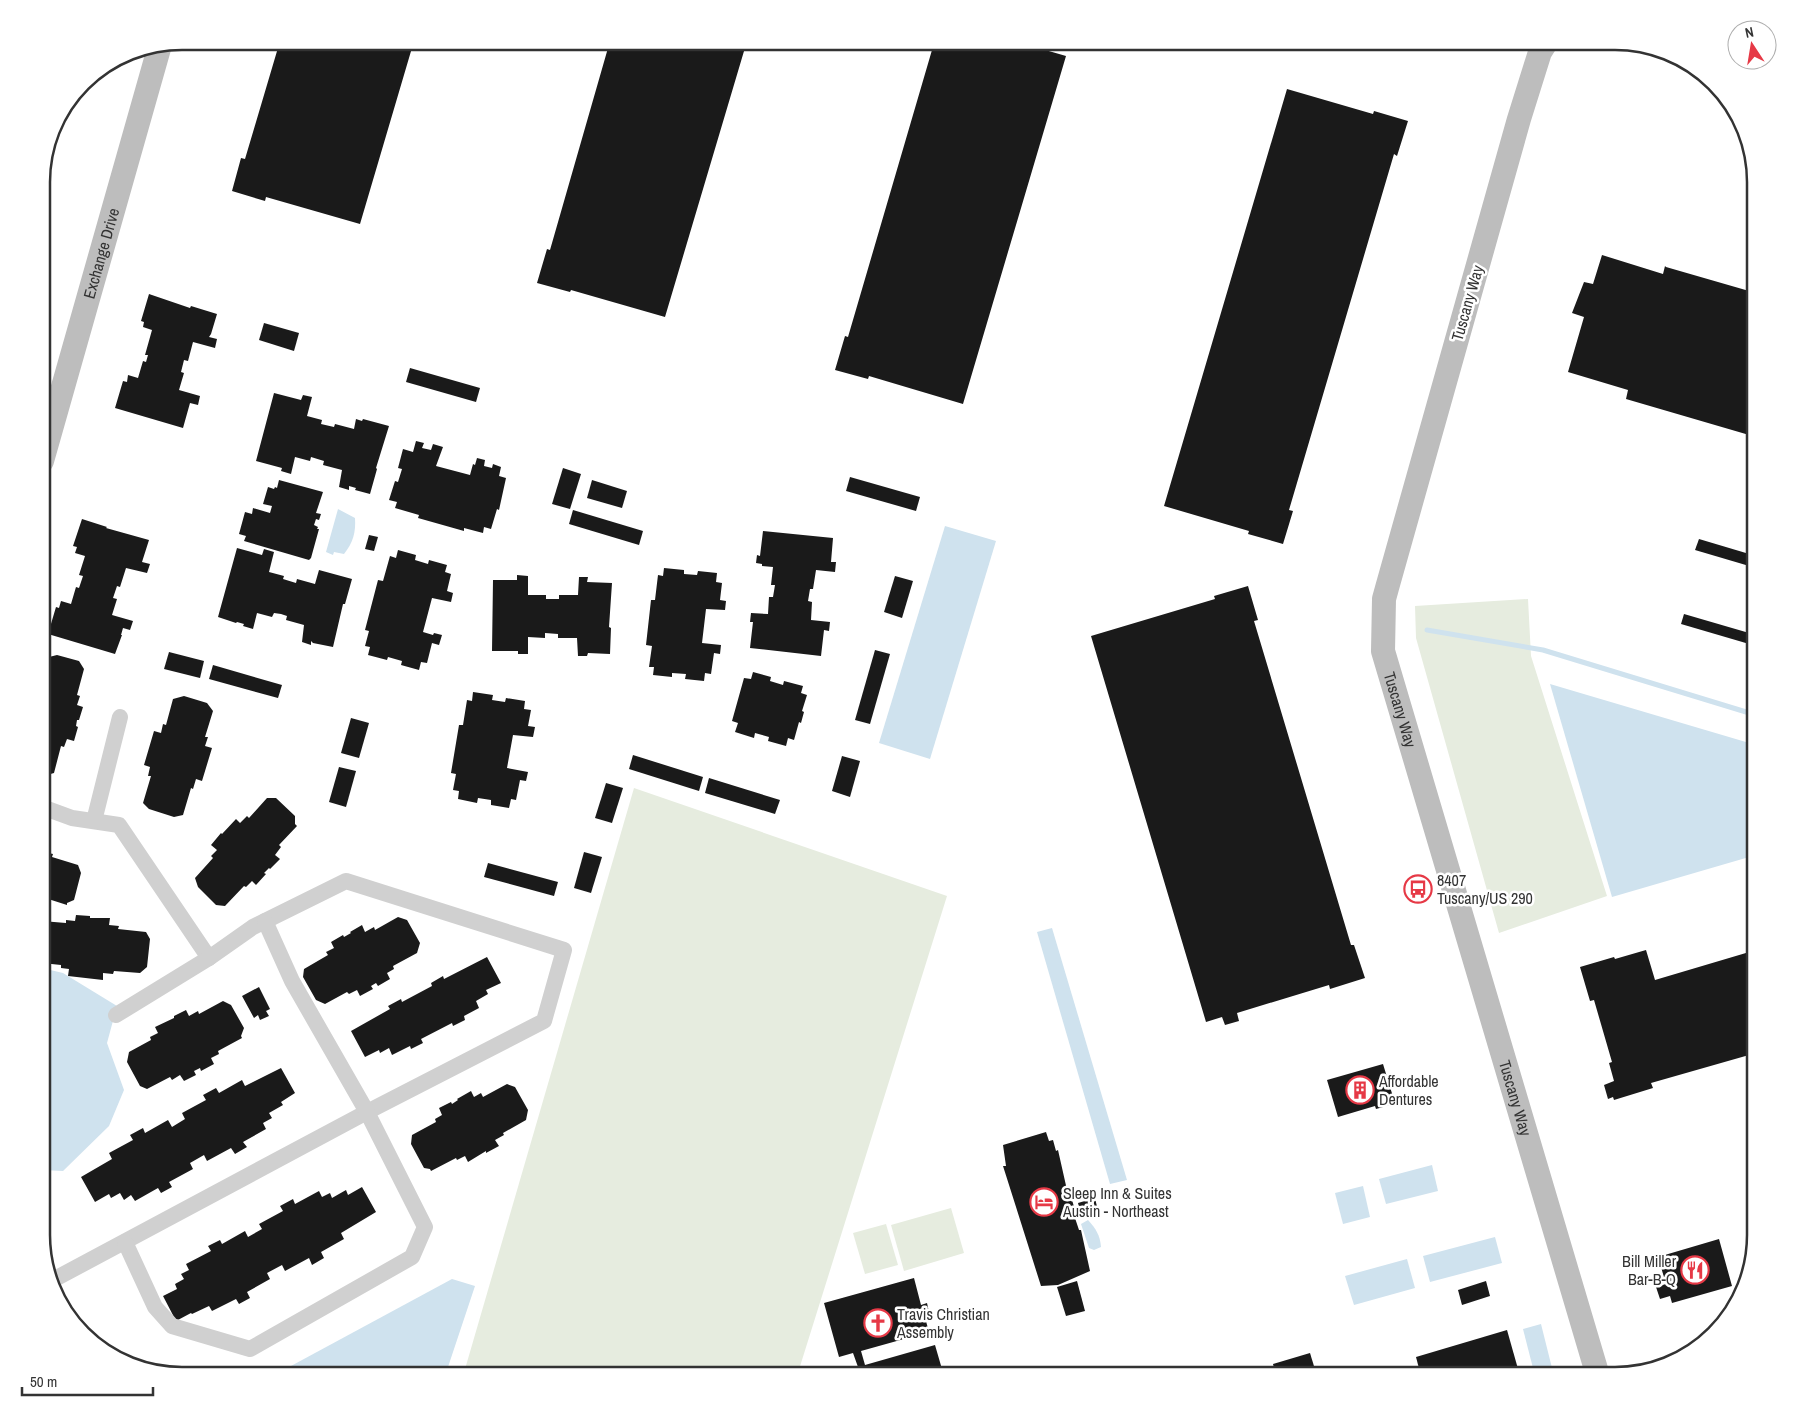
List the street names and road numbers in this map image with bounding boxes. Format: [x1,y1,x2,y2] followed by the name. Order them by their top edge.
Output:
[78,205,124,301] street label: Exchange Drive
[1446,262,1488,343] street label: Tuscany Way
[1379,669,1422,750] street label: Tuscany Way
[1494,1057,1537,1139] street label: Tuscany Way

